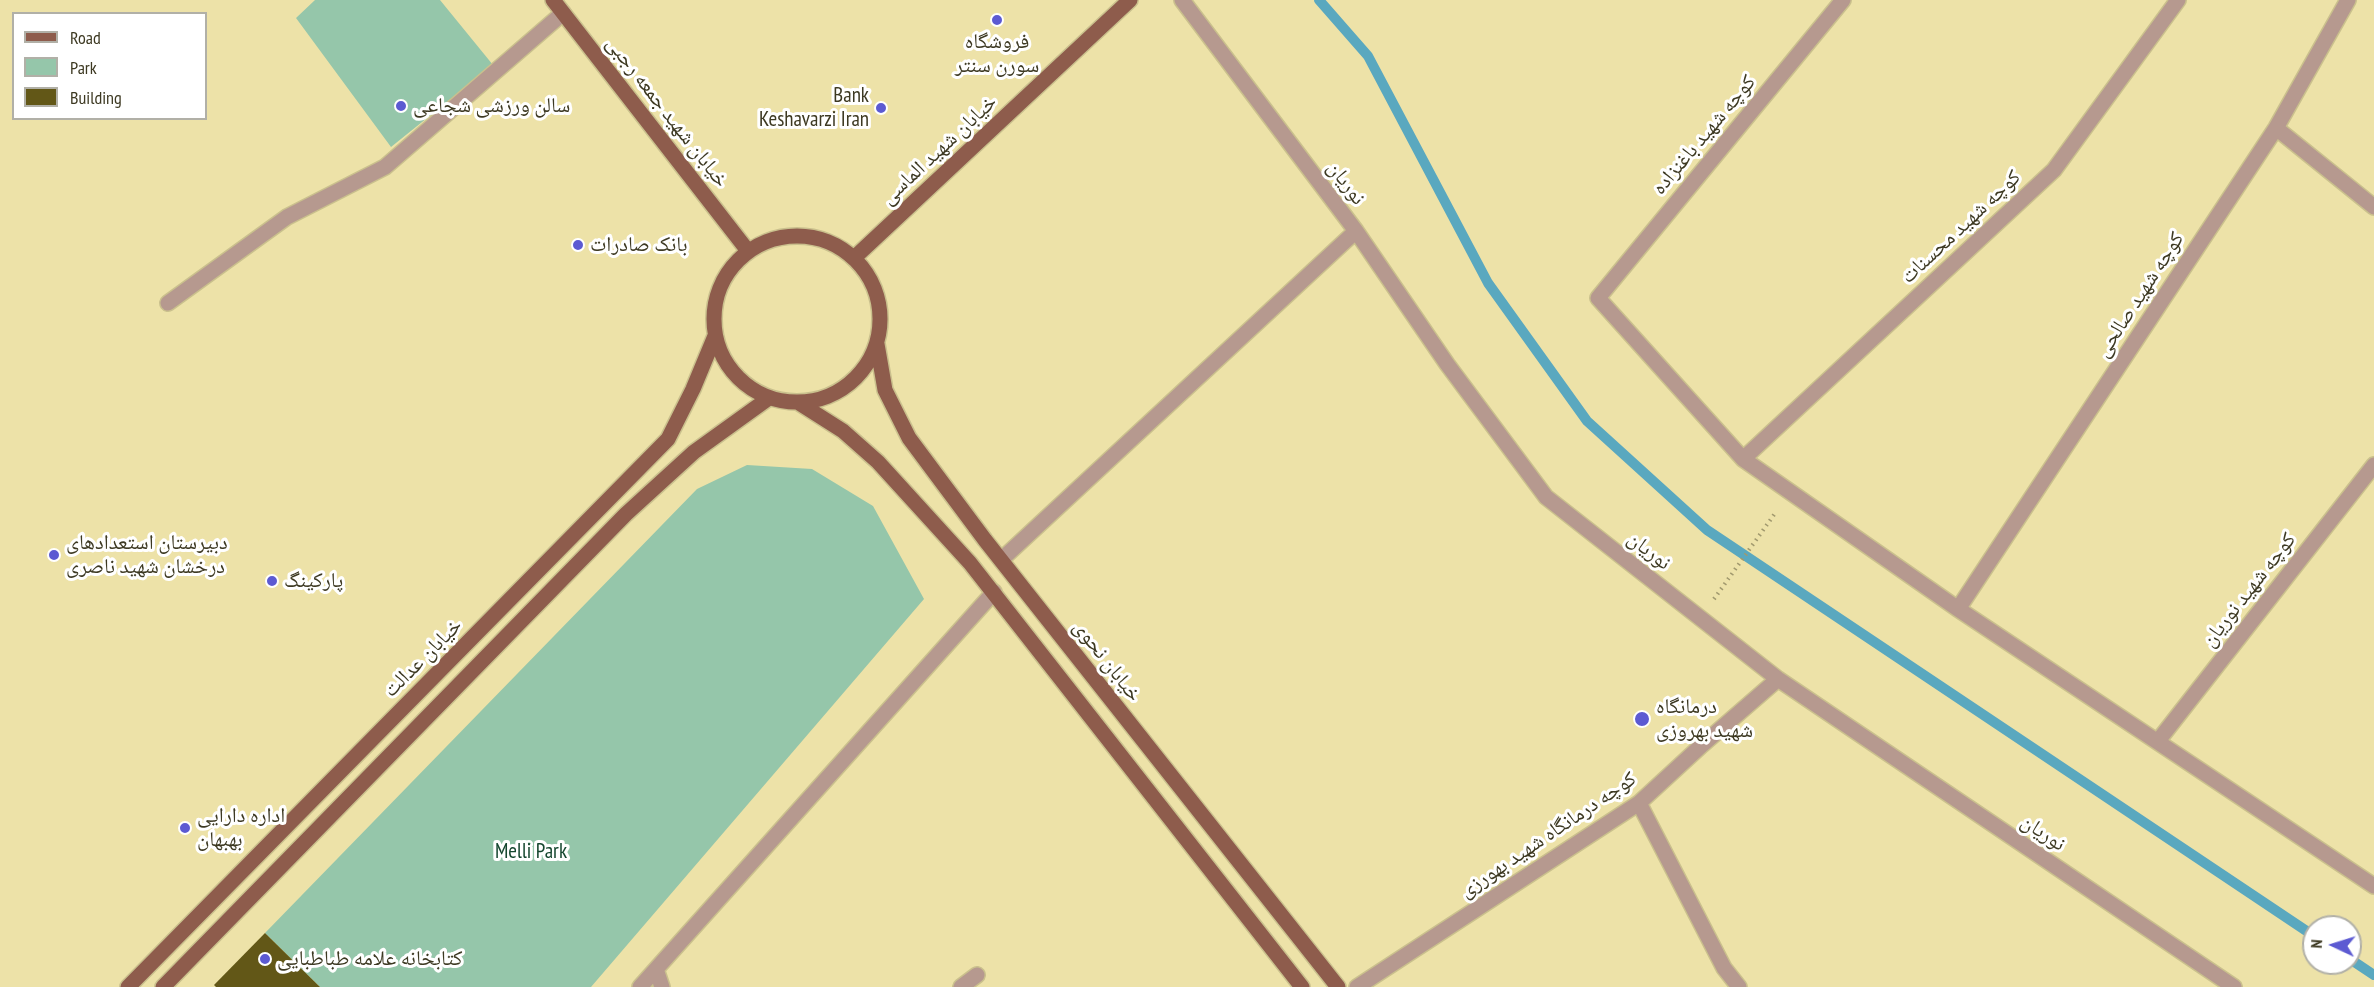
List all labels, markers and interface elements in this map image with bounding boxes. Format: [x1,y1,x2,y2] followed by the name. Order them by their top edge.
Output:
[12,12,207,120] legend
[990,13,1004,27] marker: فروشگاه سورن سنتر
[70,26,101,49] text: Road
[955,29,1039,79] place label: فروشگاه سورن سنتر
[600,32,734,192] street label: خیابان شهید جمعه رجبی
[70,56,97,79] text: Park
[1647,70,1761,200] street label: کوچه شهید باغنزاده
[759,83,869,133] place label: Bank Keshavarzi Iran
[70,86,122,109] text: Building
[876,90,1002,210] street label: خیابان شهید الماسی
[413,93,570,119] place label: سالن ورزشی شجاعی
[394,99,408,113] marker: سالن ورزشی شجاعی
[874,101,888,115] marker: Bank Keshavarzi Iran
[1321,156,1371,210] street label: نوریان
[1896,165,2026,289] street label: کوچه شهید محسنات
[2090,228,2190,362] street label: کوچه شهید صالحی
[590,232,687,258] place label: بانک صادرات
[571,238,585,252] marker: بانک صادرات
[1622,526,1676,576] street label: نوریان
[2197,528,2301,652] street label: کوچه شهید نوریان
[66,530,228,580] place label: دبیرستان استعدادهای درخشان شهید ناصری
[47,548,61,562] marker: دبیرستان استعدادهای درخشان شهید ناصری
[284,568,343,594] place label: پارکینگ
[265,574,279,588] marker: پارکینگ
[378,613,468,703] street label: خیابان عدالت
[1067,615,1147,707] street label: خیابان نحوی
[1656,694,1753,744] place label: درمانگاه شهید بهروزی
[1633,710,1651,728] marker: درمانگاه شهید بهروزی
[1455,766,1641,904] street label: کوچه درمانگاه شهید بهورزی
[197,803,285,853] place label: اداره دارایی بهبهان
[2016,809,2070,857] street label: نوریان
[178,821,192,835] marker: اداره دارایی بهبهان
[495,839,567,865] park label: Melli Park
[2302,915,2362,975] north arrow
[2306,939,2326,949] text: N
[277,946,463,972] place label: کتابخانه علامه طباطبایی
[258,952,272,966] marker: کتابخانه علامه طباطبایی

